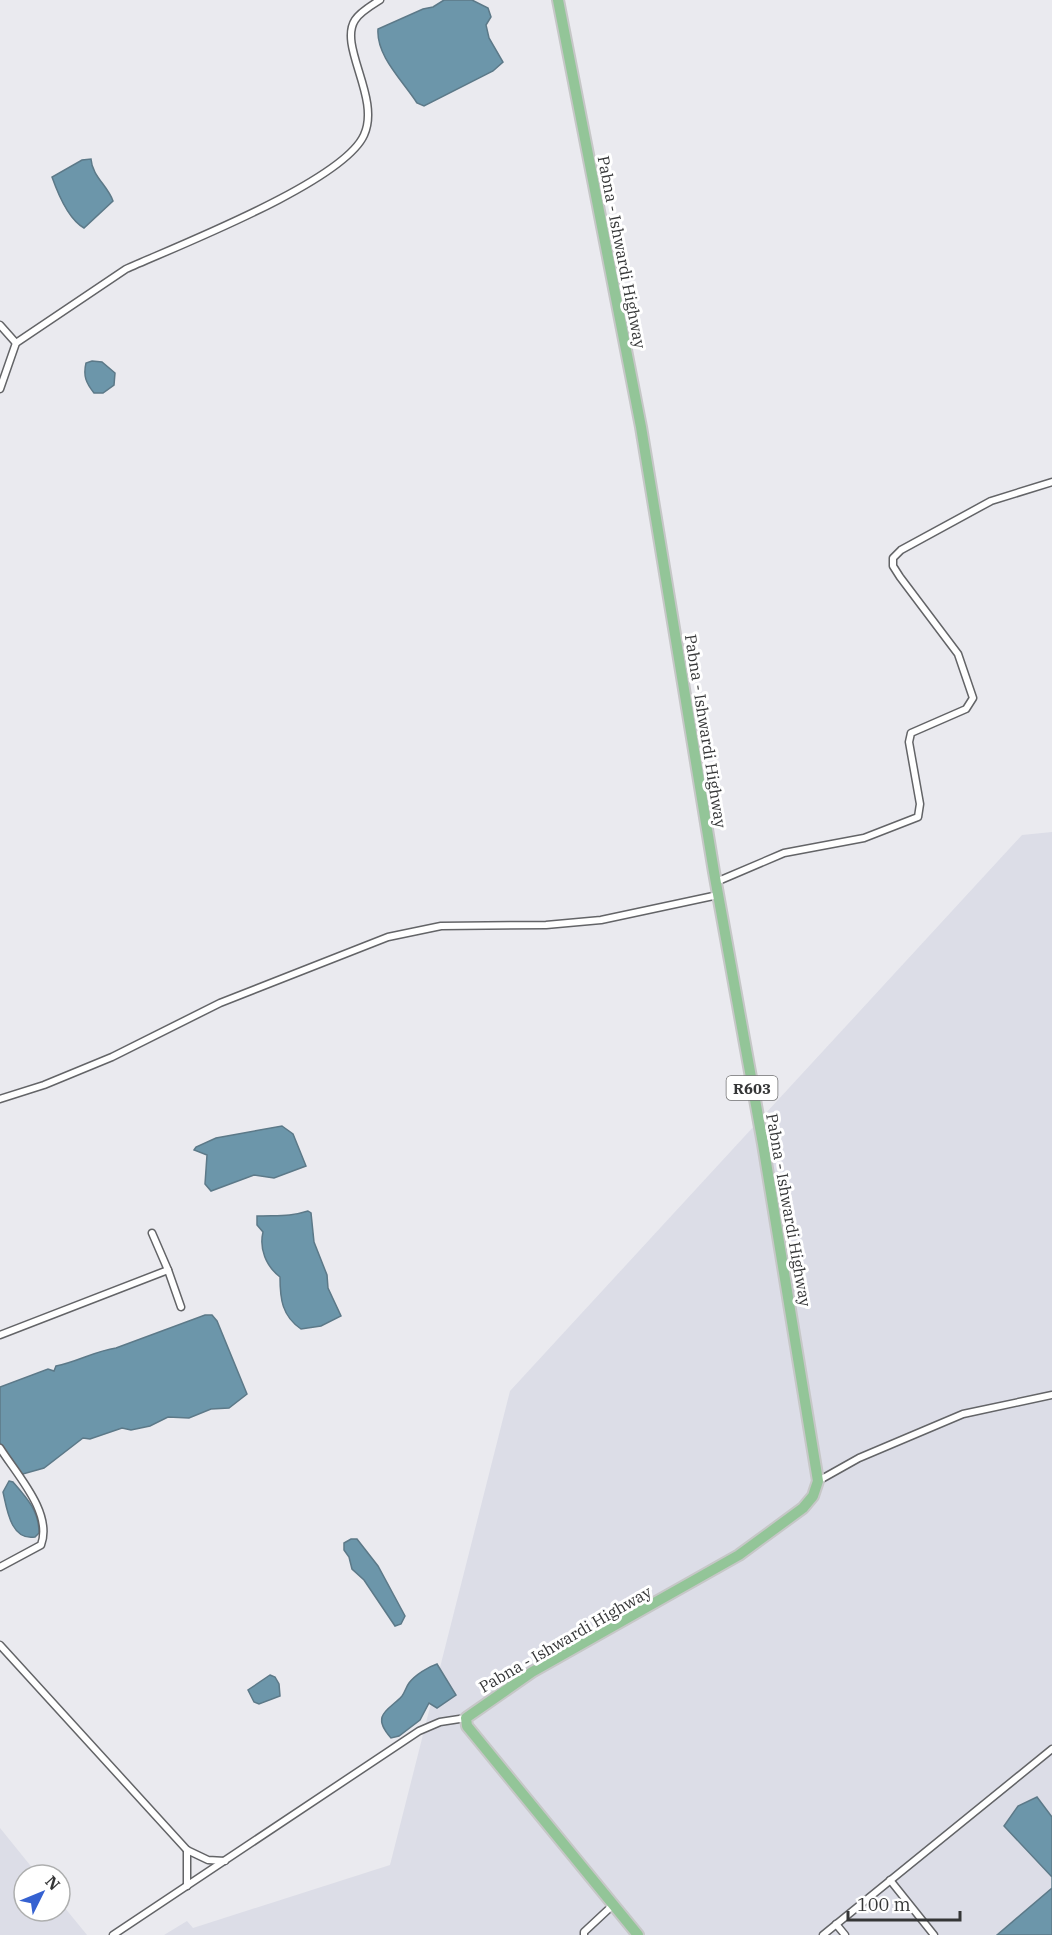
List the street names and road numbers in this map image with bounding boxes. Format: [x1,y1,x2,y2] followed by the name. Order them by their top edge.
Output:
[593,154,651,351] street label: Pabna - Ishwardi Highway
[681,633,731,830] street label: Pabna - Ishwardi Highway
[726,1076,777,1100] road number: R603
[762,1112,816,1309] street label: Pabna - Ishwardi Highway
[475,1581,655,1697] street label: Pabna - Ishwardi Highway

